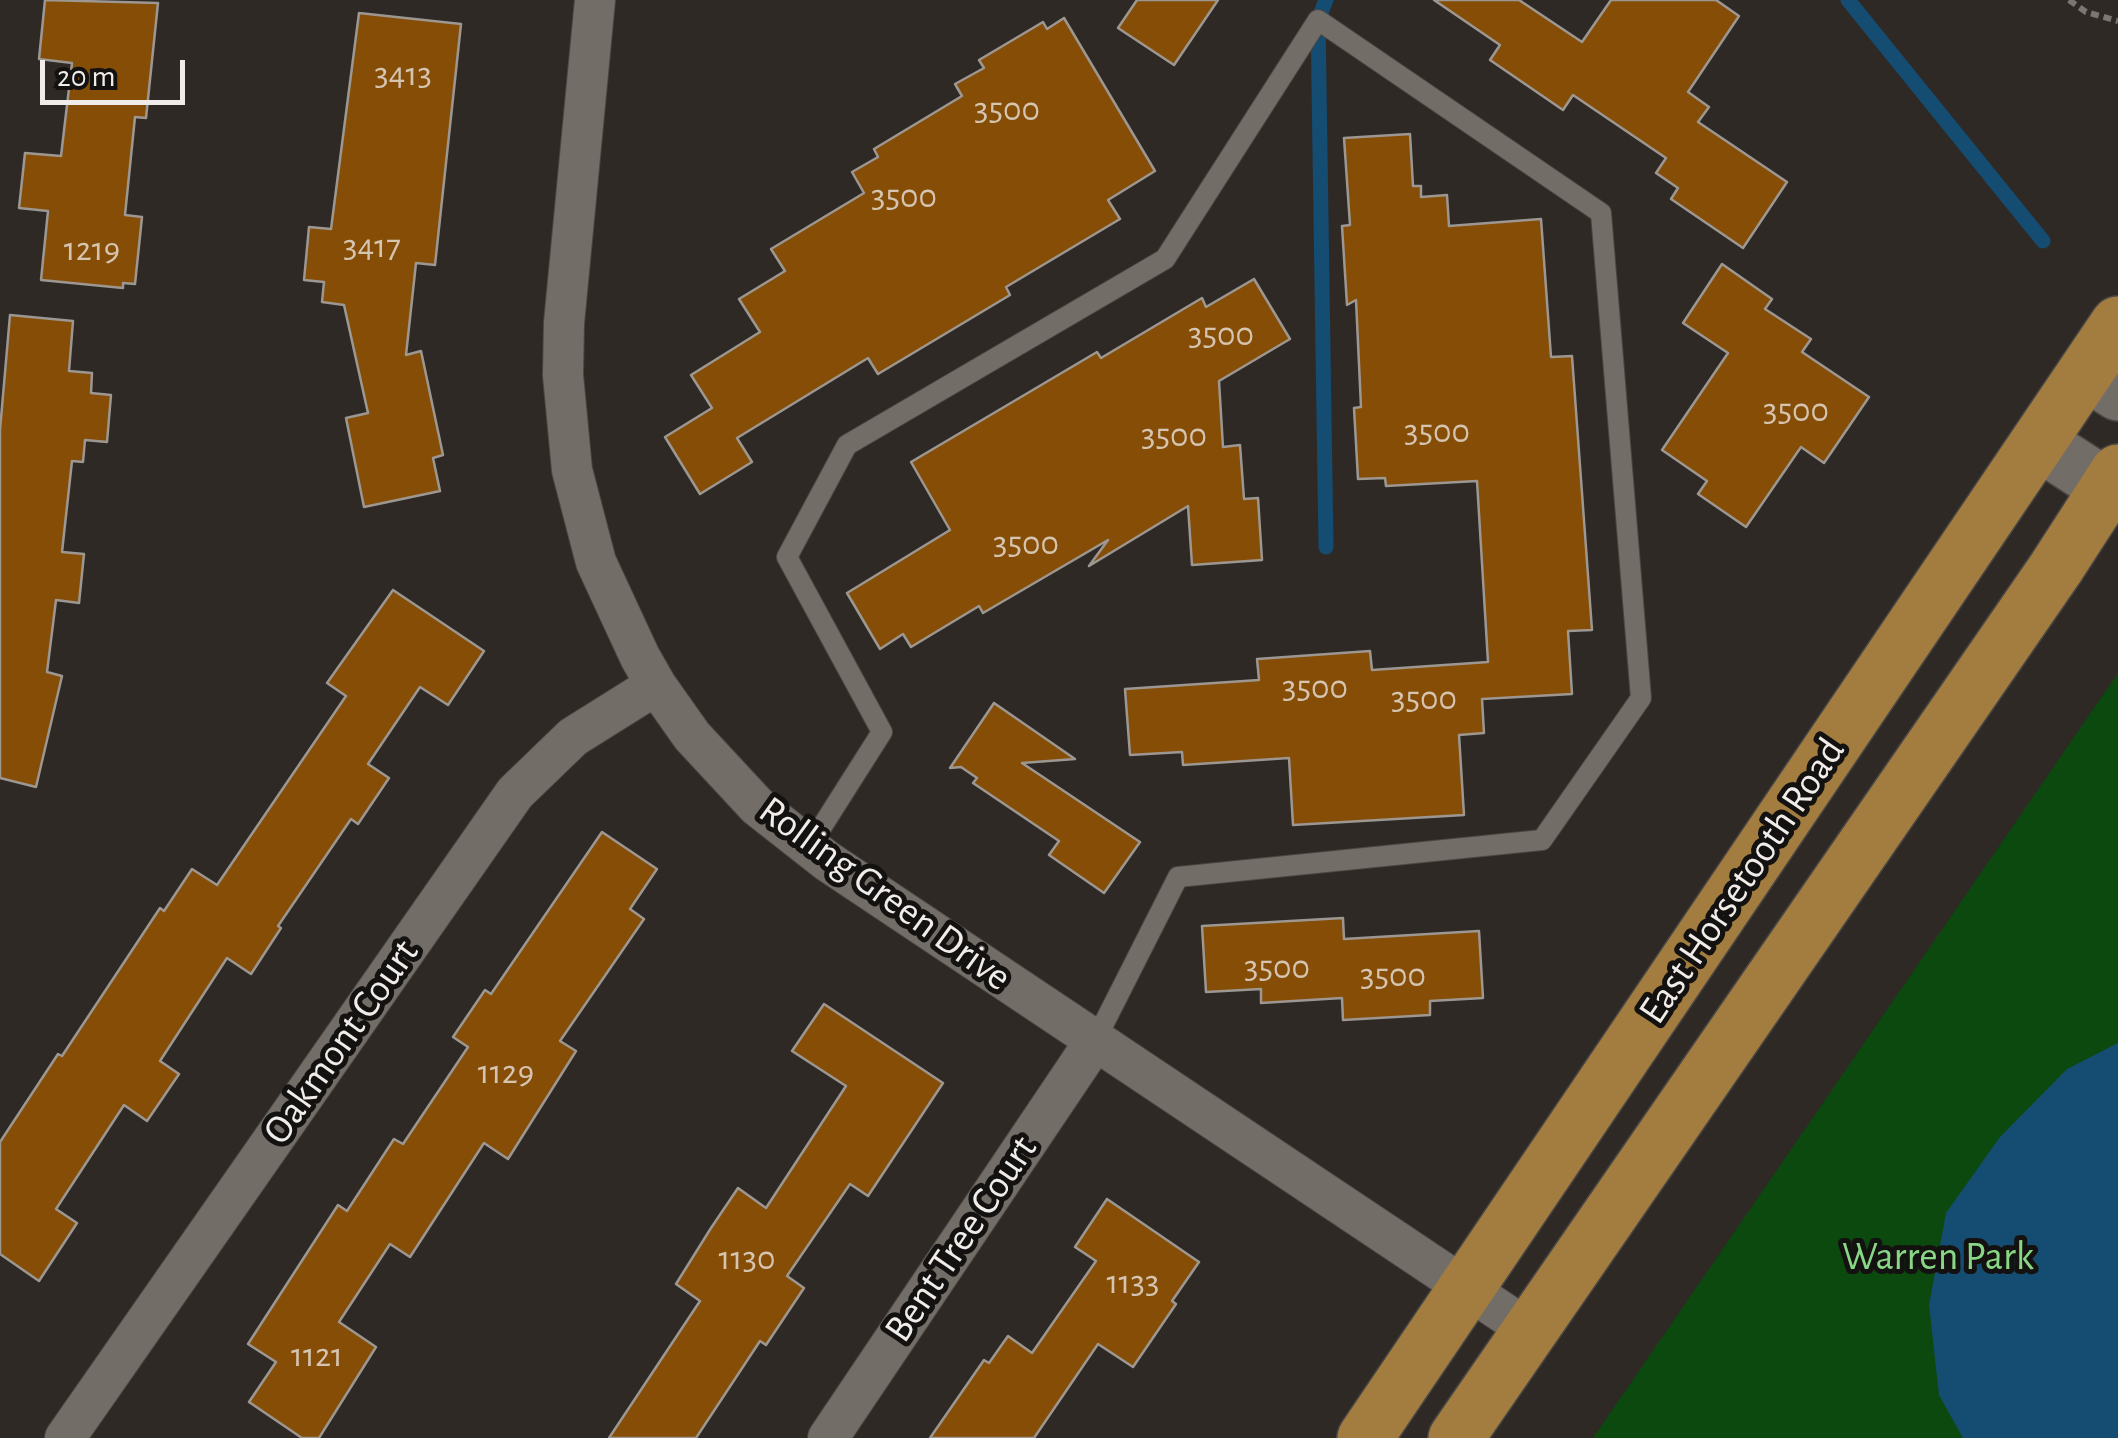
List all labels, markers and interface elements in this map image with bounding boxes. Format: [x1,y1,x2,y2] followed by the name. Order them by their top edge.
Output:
[45,40,190,102] scale bar
[374,53,432,95] house number: 3413
[57,62,115,92] text: 20 m
[974,88,1040,130] house number: 3500
[871,175,937,217] house number: 3500
[343,225,401,267] house number: 3417
[64,228,120,270] house number: 1219
[1188,313,1254,355] house number: 3500
[1763,389,1829,431] house number: 3500
[1404,410,1470,452] house number: 3500
[1141,414,1207,456] house number: 3500
[993,522,1059,564] house number: 3500
[1282,666,1348,708] house number: 3500
[1391,677,1457,719] house number: 3500
[1629,729,1855,1033] street label: East Horsetooth Road
[750,786,1020,1002] street label: Rolling Green Drive
[253,930,429,1154] street label: Oakmont Court
[1244,946,1310,988] house number: 3500
[1360,954,1426,996] house number: 3500
[478,1051,534,1093] house number: 1129
[874,1127,1048,1351] street label: Bent Tree Court
[1842,1233,2034,1281] park label: Warren Park
[719,1237,775,1279] house number: 1130
[1107,1261,1159,1303] house number: 1133
[291,1334,343,1376] house number: 1121

